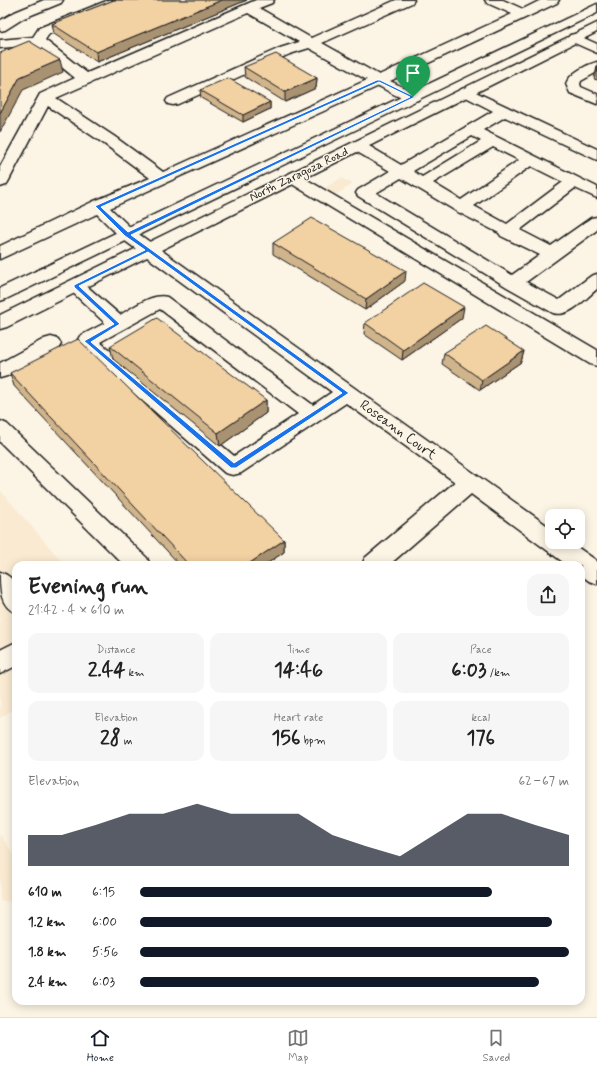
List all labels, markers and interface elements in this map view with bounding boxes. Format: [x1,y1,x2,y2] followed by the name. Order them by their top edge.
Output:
[396,56,430,97] pin
[402,62,424,84] icon: arrive
[247,144,351,206] street label: North Zaragoza Road
[356,396,441,464] street label: Roseann Court
[545,509,585,549] map controls
[545,509,585,549] button: locate
[28,573,148,601] text: Evening run
[527,574,569,616] button: share
[28,602,124,619] text: 21:42 · 4 × 610 m
[97,643,136,657] text: Distance
[287,643,310,657] text: Time
[470,643,492,657] text: Pace
[88,657,126,684] text: 2.44
[274,657,323,684] text: 14:46
[451,657,487,684] text: 6:03
[126,666,145,680] text: km
[487,666,510,680] text: /km
[95,711,138,725] text: Elevation
[274,711,323,725] text: Heart rate
[472,711,490,725] text: kcal
[100,725,121,752] text: 28
[271,725,300,752] text: 156
[467,725,495,752] text: 176
[121,734,132,748] text: m
[300,734,326,748] text: bpm
[28,773,79,790] text: Elevation
[518,773,569,790] text: 62–67 m
[28,884,62,901] text: 610 m
[92,884,115,901] text: 6:15
[28,914,65,931] text: 1.2 km
[92,914,117,931] text: 6:00
[28,944,66,961] text: 1.8 km
[92,944,118,961] text: 5:56
[28,974,67,991] text: 2.4 km
[92,974,115,991] text: 6:03
[87,1027,114,1065] tab: Home
[287,1027,309,1065] tab: Map
[483,1027,510,1065] tab: Saved

